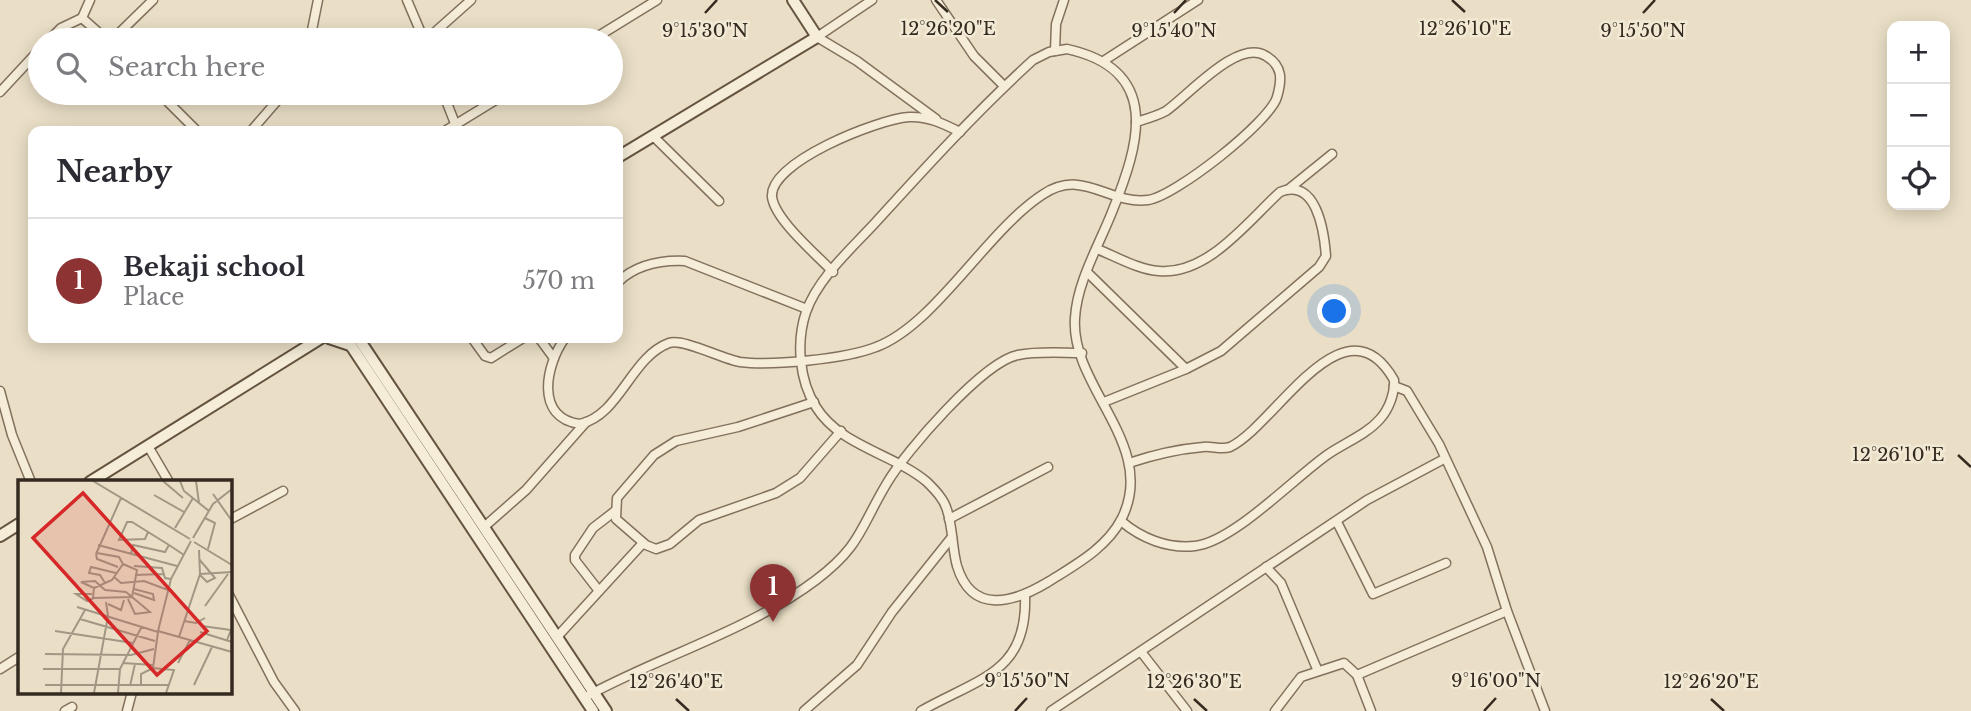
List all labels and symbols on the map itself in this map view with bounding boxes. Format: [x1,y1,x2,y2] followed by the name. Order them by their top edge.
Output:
[900,18,996,40] text: 12°26'20"E
[1419,18,1511,40] text: 12°26'10"E
[662,20,748,42] text: 9°15'30"N
[1131,20,1217,42] text: 9°15'40"N
[1600,20,1686,42] text: 9°15'50"N
[1317,294,1351,328] your location
[1852,444,1944,466] text: 12°26'10"E
[18,480,231,694] inset map
[750,564,796,622] pin: 1
[984,670,1070,692] text: 9°15'50"N
[1451,670,1541,692] text: 9°16'00"N
[629,671,723,693] text: 12°26'40"E
[1146,671,1242,693] text: 12°26'30"E
[1663,671,1759,693] text: 12°26'20"E

